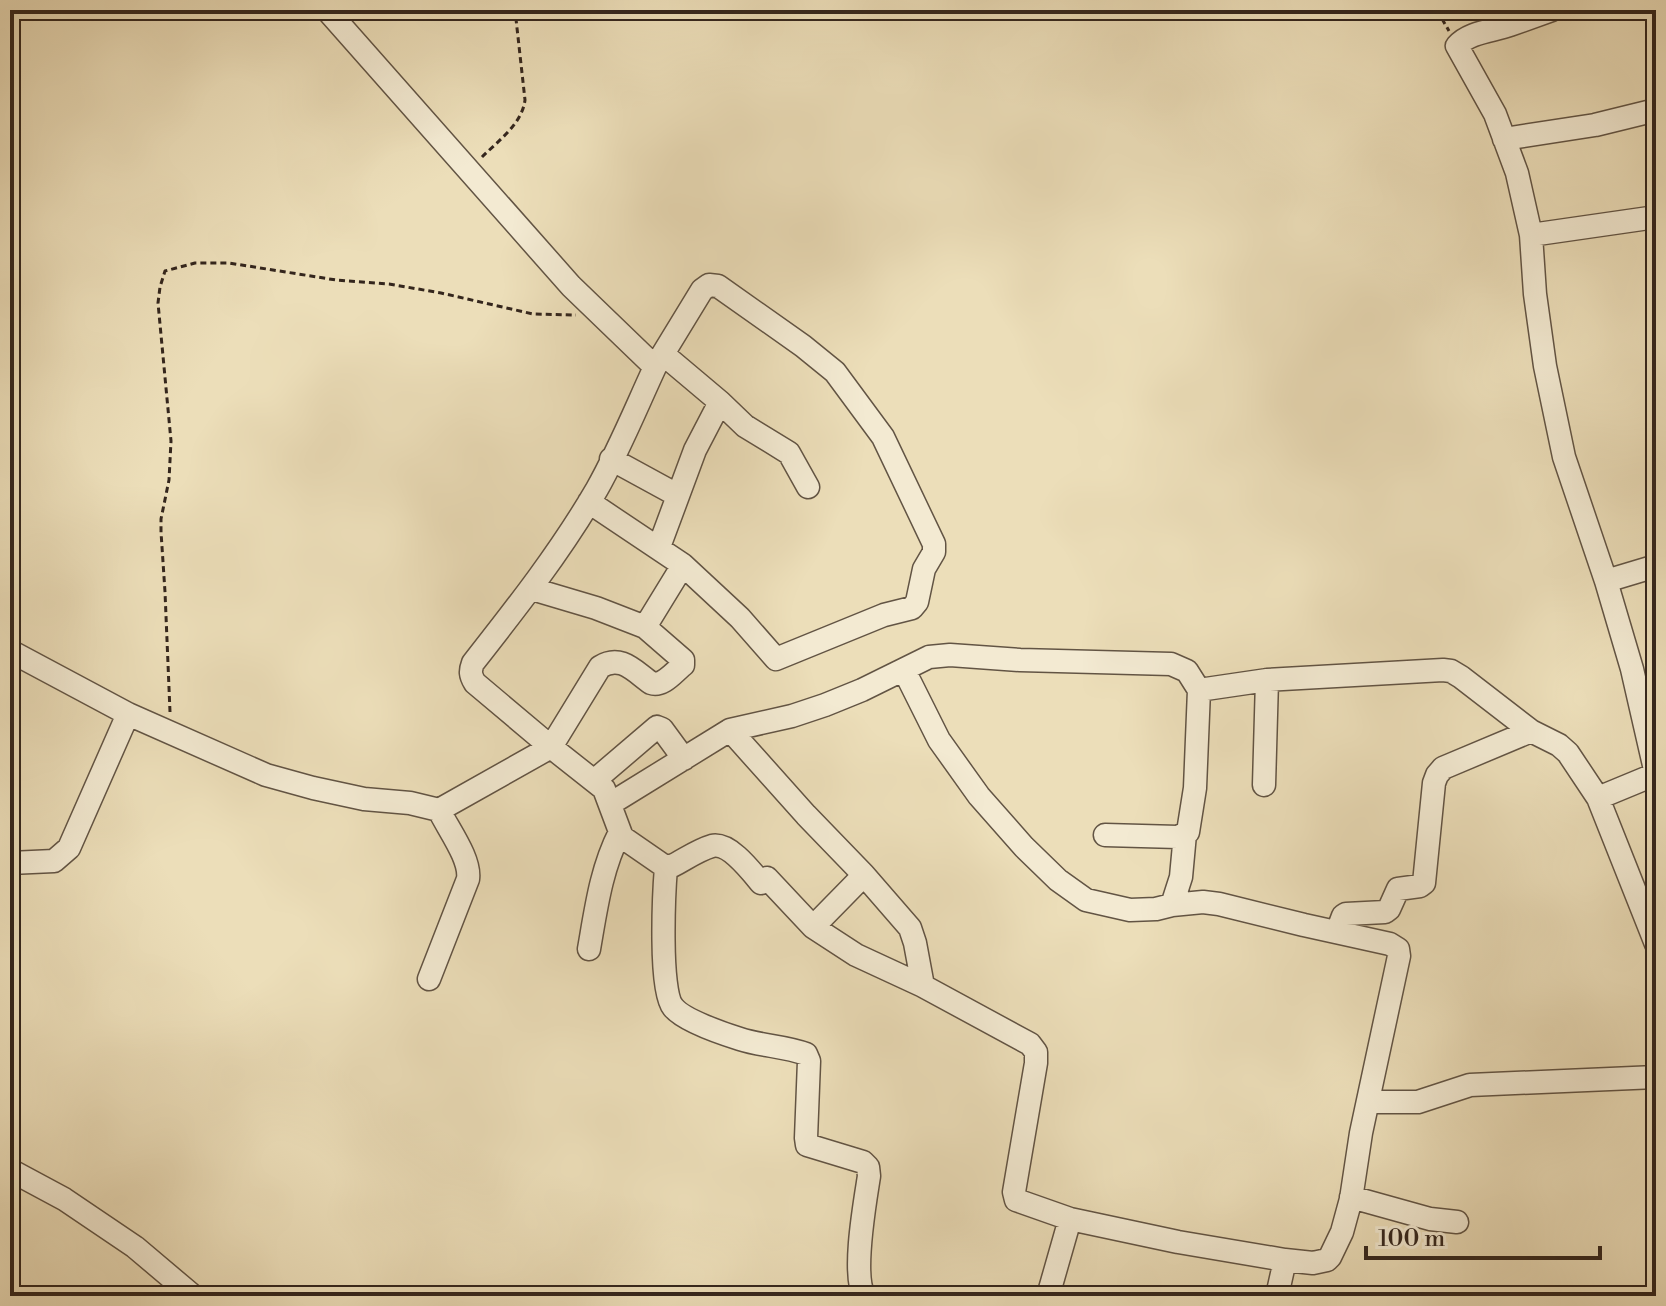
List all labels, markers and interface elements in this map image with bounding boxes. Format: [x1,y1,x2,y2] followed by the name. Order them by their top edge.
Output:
[1366,1210,1600,1260] scale bar
[1378,1224,1445,1254] text: 100 m

